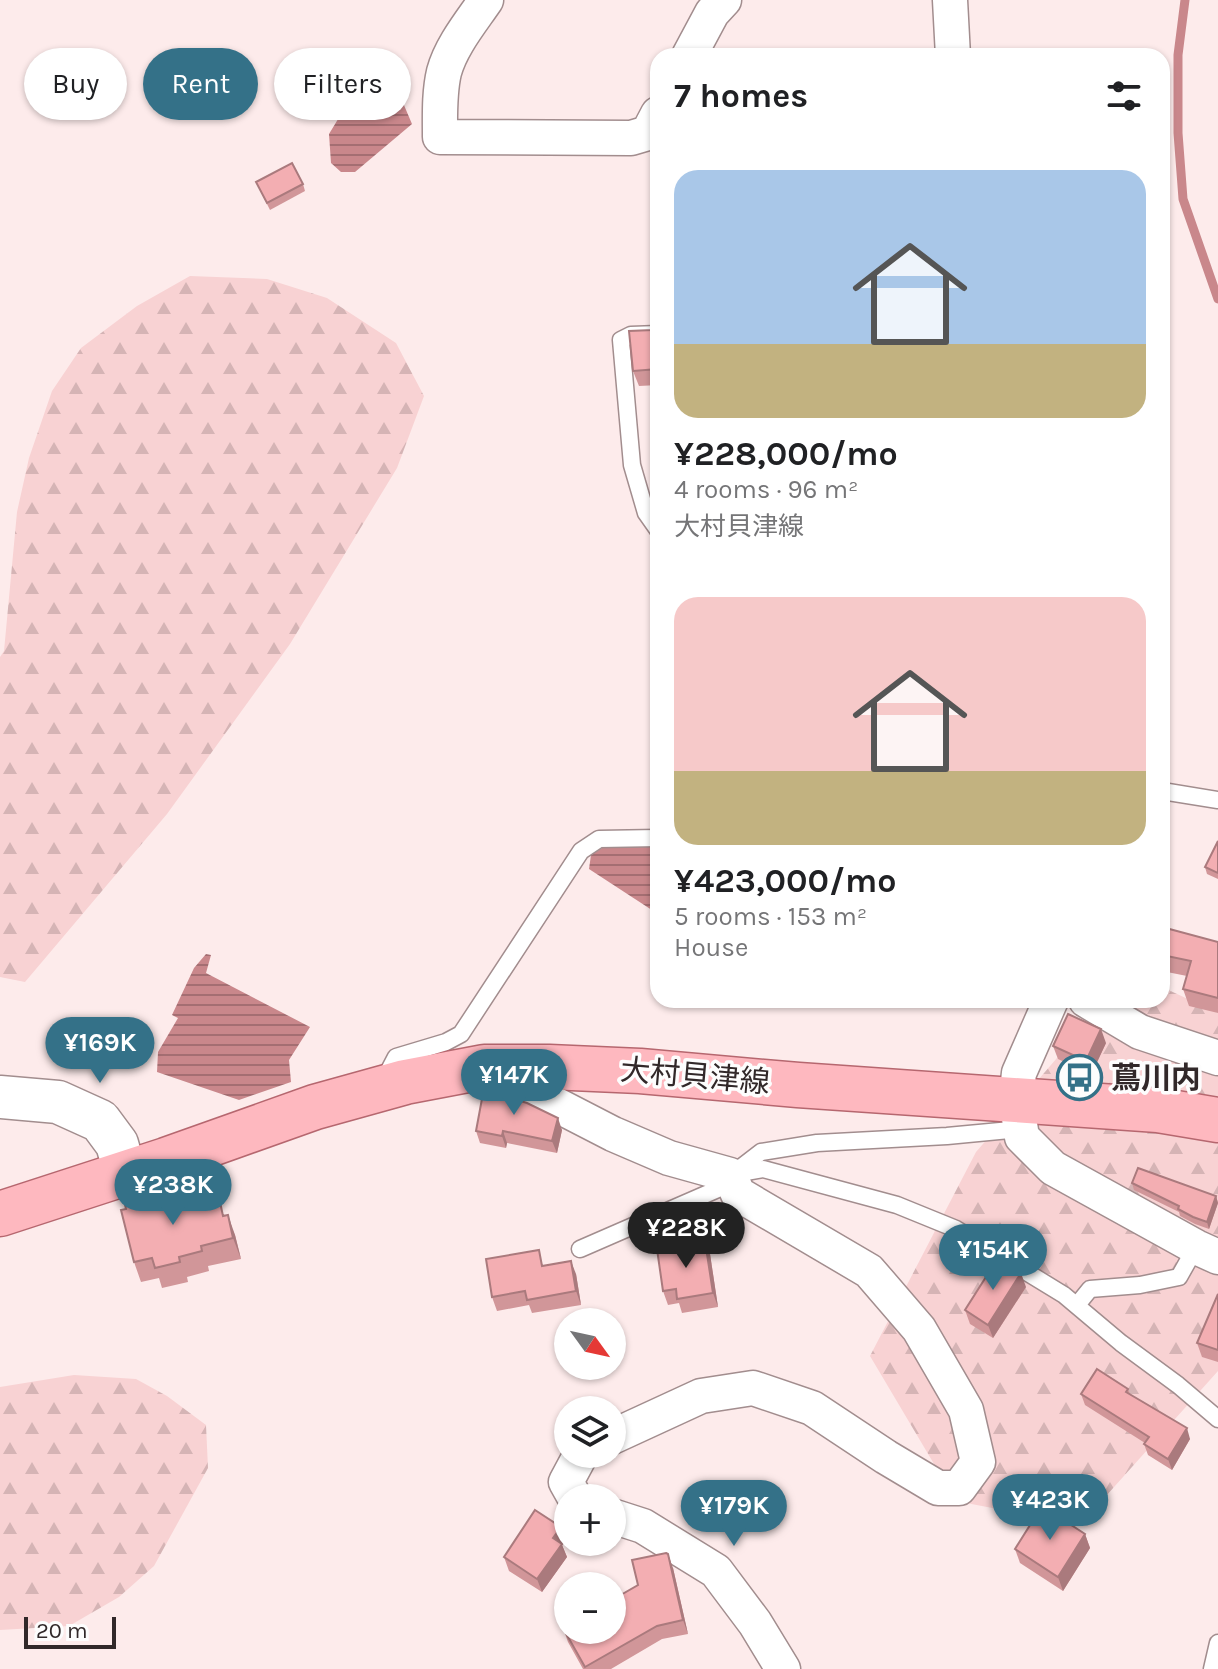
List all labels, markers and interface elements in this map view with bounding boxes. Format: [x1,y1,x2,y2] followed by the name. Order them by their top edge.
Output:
[24,48,127,120] chip: Buy
[143,48,258,120] chip: Rent
[274,48,411,120] chip: Filters
[1102,74,1146,118] icon: filters
[674,76,808,116] text: 7 homes
[838,222,982,366] icon: home
[674,434,898,474] text: ¥228,000/mo
[674,474,858,505] text: 4 rooms · 96 m²
[674,511,804,542] text: 大村貝津線
[838,649,982,793] icon: home
[674,861,897,901] text: ¥423,000/mo
[674,901,867,932] text: 5 rooms · 153 m²
[674,932,748,963] text: House
[44,1017,156,1085] pin: ¥169K
[63,1027,137,1058] text: ¥169K
[458,1049,570,1117] pin: ¥147K
[619,1052,771,1100] street label: 大村貝津線
[1056,1054,1104,1102] bus stop icon: 蔦川内
[479,1059,549,1090] text: ¥147K
[1111,1060,1201,1096] place label: 蔦川内
[117,1159,229,1227] pin: ¥238K
[133,1169,213,1200] text: ¥238K
[630,1202,742,1270] pin: ¥228K
[646,1212,726,1243] text: ¥228K
[937,1224,1049,1292] pin: ¥154K
[957,1234,1029,1265] text: ¥154K
[554,1308,626,1380] north arrow
[554,1308,626,1644] map controls
[554,1396,626,1468] button: layers
[994,1474,1106,1542] pin: ¥423K
[678,1480,790,1548] pin: ¥179K
[554,1484,626,1556] button: +
[1010,1484,1090,1515] text: ¥423K
[699,1490,769,1521] text: ¥179K
[554,1572,626,1644] button: −
[24,1613,116,1649] scale bar
[36,1618,88,1644] text: 20 m

